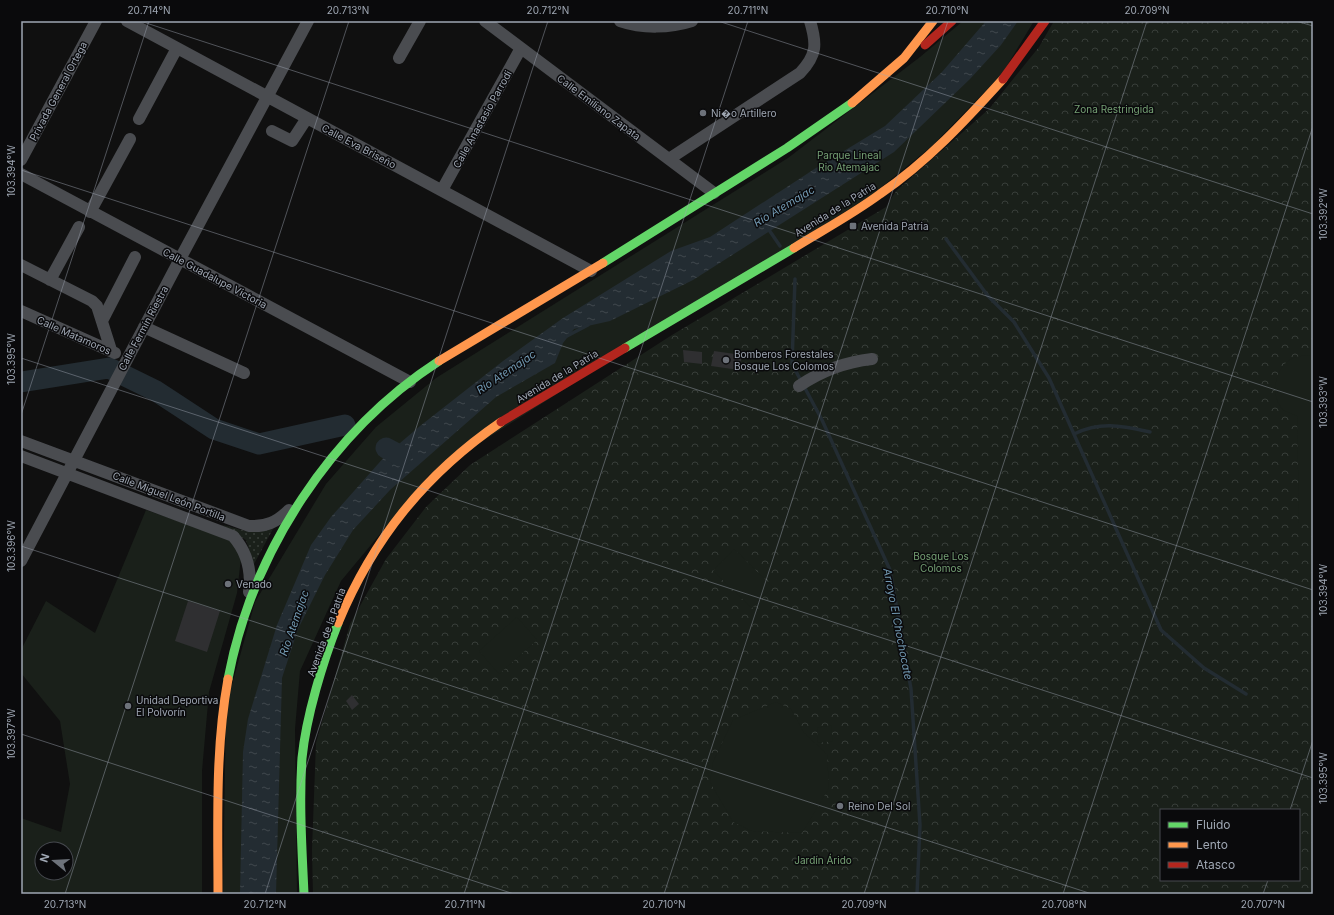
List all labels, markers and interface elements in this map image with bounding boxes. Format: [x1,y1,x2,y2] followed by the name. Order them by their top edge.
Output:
[128,4,170,16] text: 20.714°N
[327,4,369,16] text: 20.713°N
[527,4,569,16] text: 20.712°N
[728,4,768,16] text: 20.711°N
[925,4,969,16] text: 20.710°N
[1125,4,1170,16] text: 20.709°N
[27,39,89,143] street label: Privada General Ortega
[450,68,514,170] street label: Calle Anastasio Parrodi
[555,72,643,142] street label: Calle Emiliano Zapata
[1074,103,1154,115] park label: Zona Restringida
[711,107,777,119] place label: Ni�o Artillero
[698,108,708,118] marker: Ni�o Artillero
[320,121,398,171] street label: Calle Eva Briseño
[5,145,17,197] text: 103.394°W
[817,149,881,173] park label: Parque Lineal Rio Atemajac
[792,179,878,239] street label: Avenida de la Patria
[751,182,817,230] water label: Río Atemajac
[1317,188,1329,240] text: 103.392°W
[861,220,929,232] place label: Avenida Patria
[848,221,858,231] marker: Avenida Patria
[161,245,269,311] street label: Calle Guadalupe Victoria
[116,284,170,372] street label: Calle Fermín Riestra
[35,313,113,357] street label: Calle Matamoros
[5,333,17,385] text: 103.395°W
[474,347,538,397] water label: Río Atemajac
[514,347,600,405] street label: Avenida de la Patria
[734,348,834,372] place label: Bomberos Forestales Bosque Los Colomos
[721,355,731,365] marker: Bomberos Forestales Bosque Los Colomos
[1317,376,1329,428] text: 103.393°W
[111,469,227,523] street label: Calle Miguel León Portilla
[5,520,17,572] text: 103.396°W
[913,550,969,574] park label: Bosque Los Colomos
[1317,564,1329,616] text: 103.394°W
[880,566,916,681] water label: Arroyo El Chochocate
[236,578,272,590] place label: Venado
[223,579,233,589] marker: Venado
[304,586,348,678] street label: Avenida de la Patria
[276,588,312,658] water label: Río Atemajac
[136,694,218,718] place label: Unidad Deportiva El Polvorín
[123,701,133,711] marker: Unidad Deportiva El Polvorín
[5,708,17,760] text: 103.397°W
[1317,752,1329,804] text: 103.395°W
[848,800,910,812] place label: Reino Del Sol
[835,801,845,811] marker: Reino Del Sol
[1160,809,1300,881] legend
[1196,817,1231,832] text: Fluido
[1196,837,1228,852] text: Lento
[34,841,74,881] north arrow
[37,852,52,864] text: N
[794,853,852,866] park label: Jardín Árido
[1196,857,1235,872] text: Atasco
[44,898,86,910] text: 20.713°N
[244,898,286,910] text: 20.712°N
[445,898,485,910] text: 20.711°N
[642,898,686,910] text: 20.710°N
[842,898,887,910] text: 20.709°N
[1042,898,1086,910] text: 20.708°N
[1241,898,1285,910] text: 20.707°N

